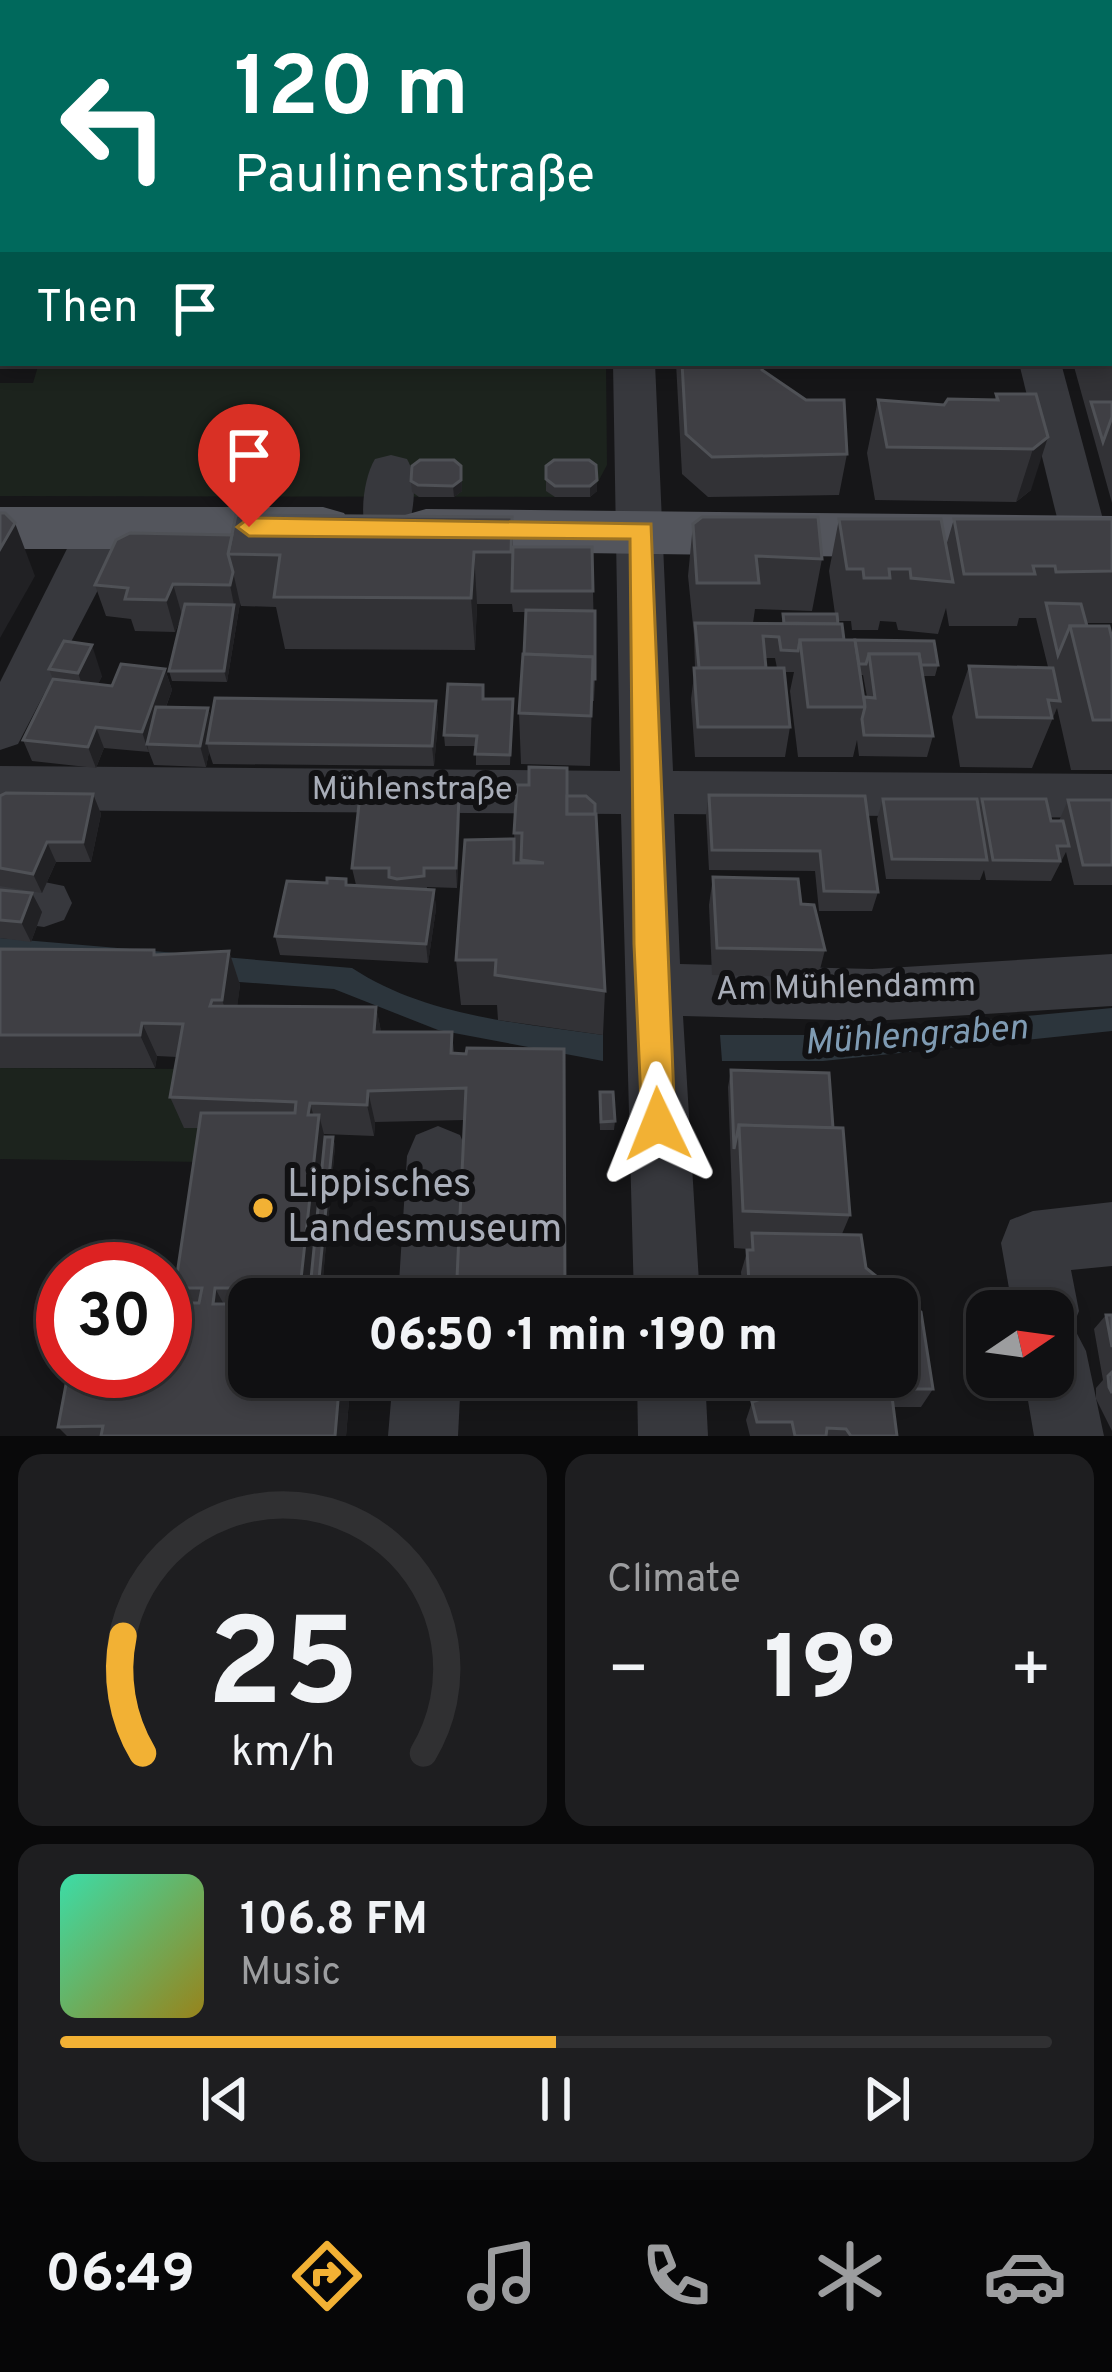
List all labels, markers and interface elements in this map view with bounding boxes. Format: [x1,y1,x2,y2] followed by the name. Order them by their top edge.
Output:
[234,39,469,145] text: 120 m
[36,48,192,204] icon: left
[234,143,595,212] text: Paulinenstraße
[162,276,228,342] icon: arrive
[36,281,138,338] text: Then
[198,404,300,527] pin
[216,422,282,488] icon: arrive
[312,770,512,812] street label: Mühlenstraße
[716,966,976,1012] street label: Am Mühlendamm
[803,1006,1030,1068] water label: Mühlengraben
[595,1061,721,1187] position arrow
[287,1162,562,1256] place label: Lippisches Landesmuseum
[250,1195,276,1221] marker: Lippisches Landesmuseum
[36,1242,192,1398] speed limit sign: 30
[966,1290,1074,1398] north arrow
[966,1290,1074,1398] map controls
[368,1309,778,1366] text: 06:50 · 1 min · 190 m
[607,1557,741,1606] text: Climate
[206,1592,359,1750] text: 25
[764,1617,895,1730] text: 19°
[607,1632,650,1715] text: −
[1009,1632,1052,1715] text: +
[230,1727,335,1781] text: km/h
[240,1893,428,1950] text: 106.8 FM
[240,1950,341,1999] text: Music
[192,2066,258,2132] icon: previous
[523,2066,589,2132] icon: pause
[854,2066,920,2132] icon: next
[285,2234,369,2318] icon: directions
[460,2234,544,2318] icon: music
[634,2234,718,2318] icon: phone
[808,2234,892,2318] icon: climate
[983,2234,1067,2318] icon: car
[45,2242,195,2311] text: 06:49

